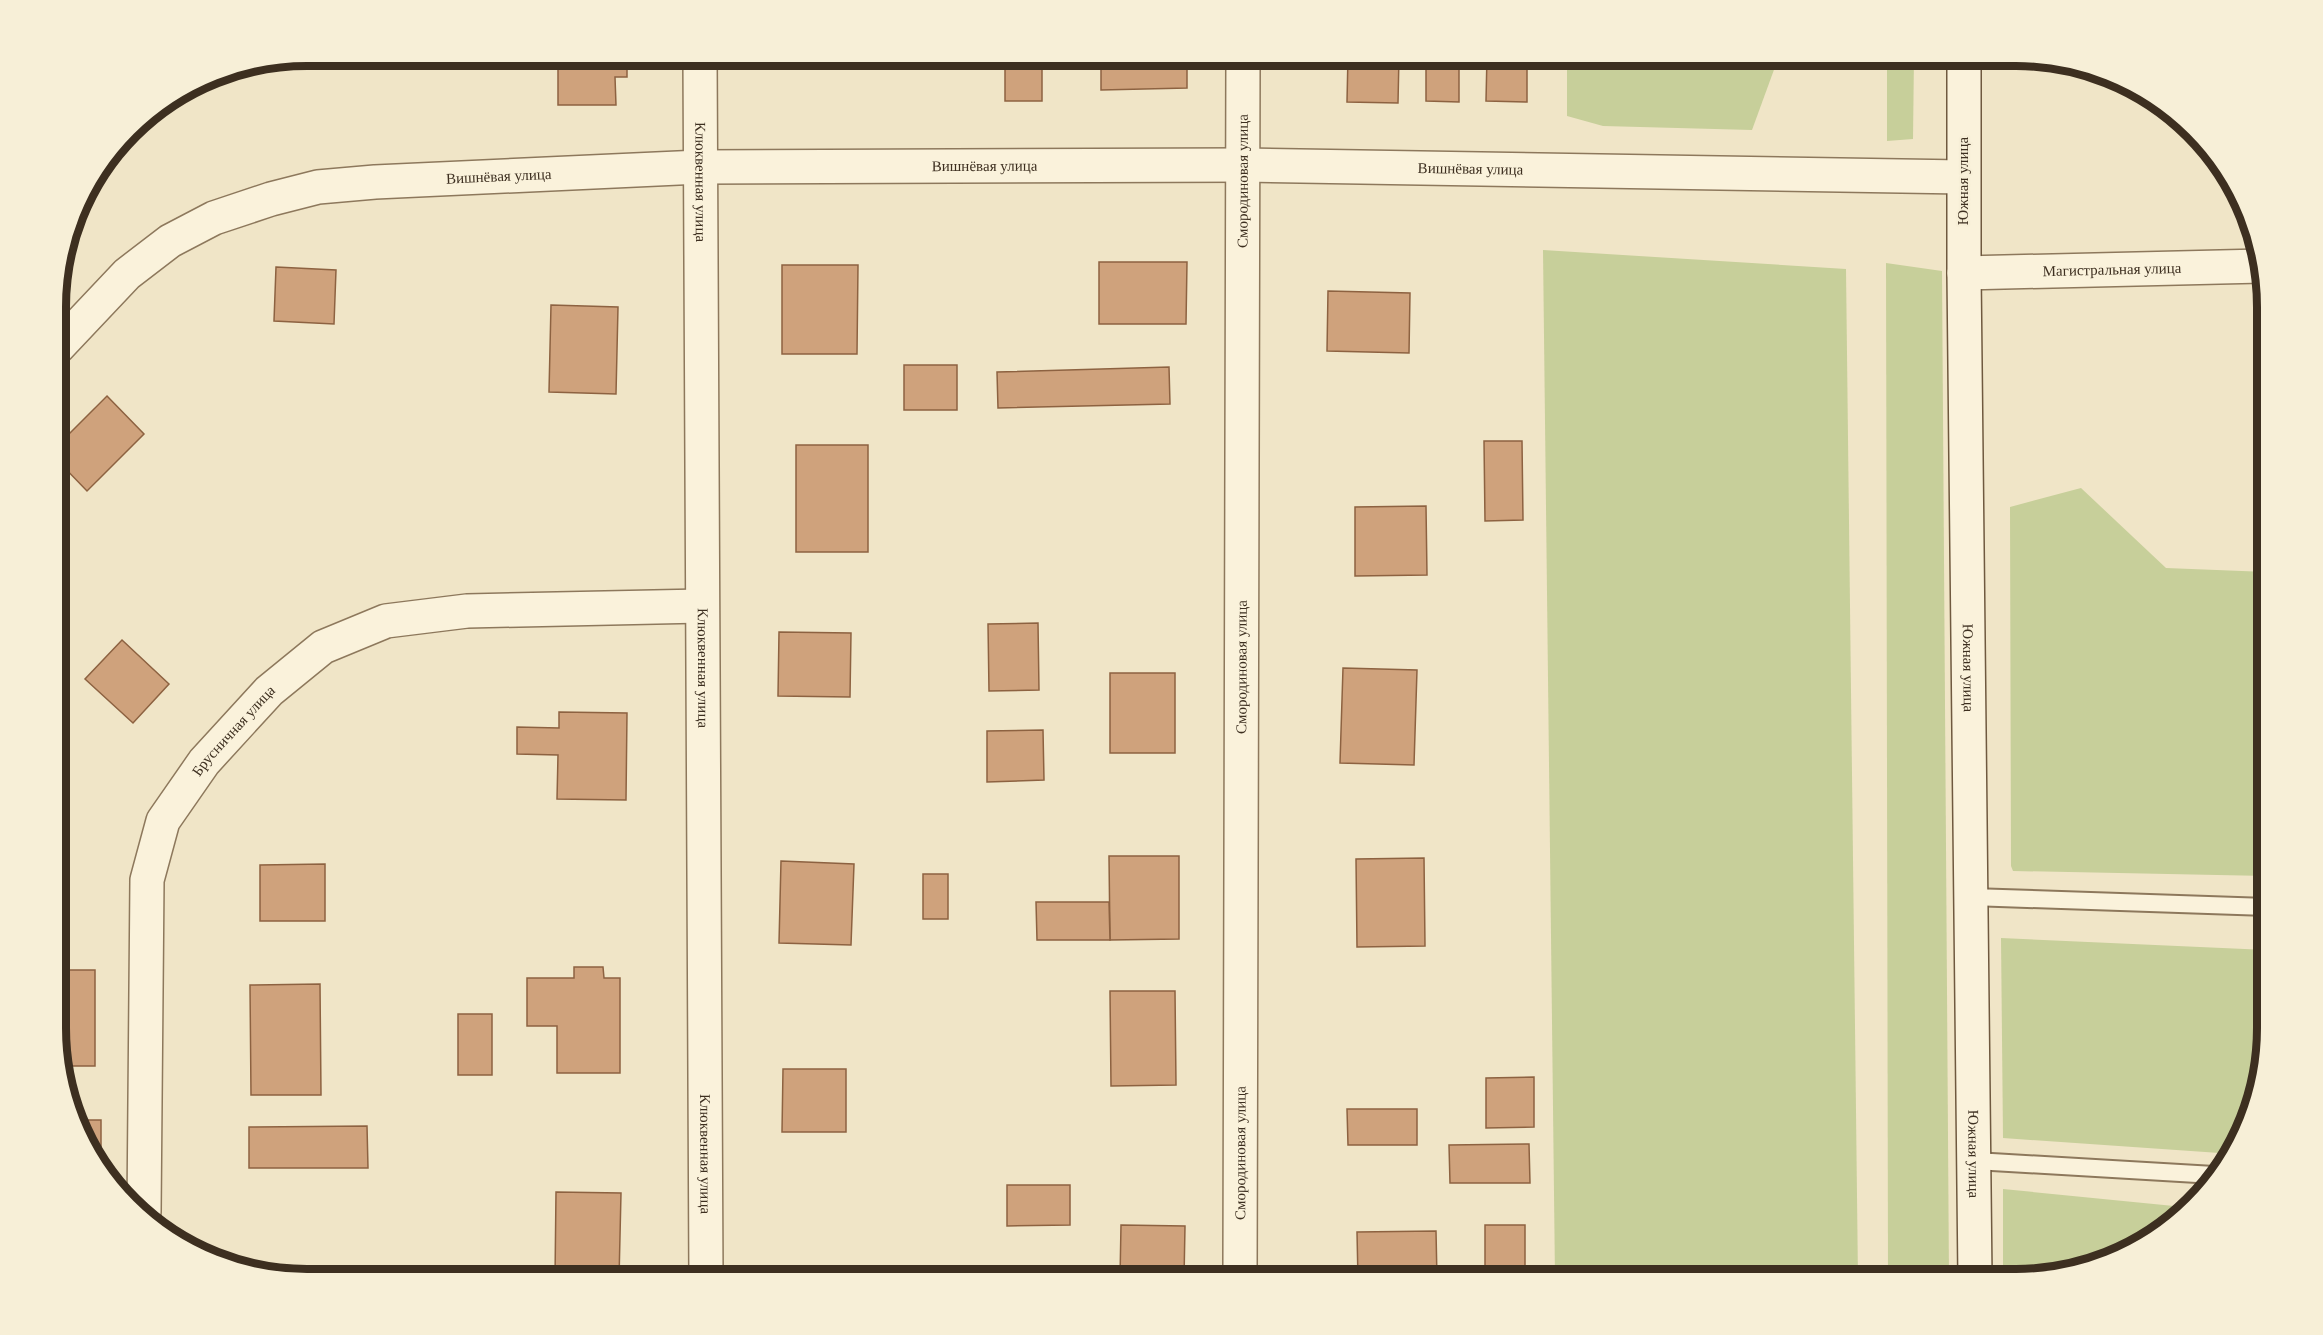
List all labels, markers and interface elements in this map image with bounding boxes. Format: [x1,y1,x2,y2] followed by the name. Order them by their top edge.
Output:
[1235,114,1251,248] street label: Смородиновая улица
[692,122,709,242] street label: Клюквенная улица
[1955,136,1971,225] street label: Южная улица
[932,158,1038,174] street label: Вишнёвая улица
[1418,160,1524,178] street label: Вишнёвая улица
[446,166,552,187] street label: Вишнёвая улица
[2042,260,2182,279] street label: Магистральная улица
[1233,600,1250,734] street label: Смородиновая улица
[695,608,711,728] street label: Клюквенная улица
[1960,624,1977,713] street label: Южная улица
[189,682,278,779] street label: Брусничная улица
[1232,1086,1248,1220] street label: Смородиновая улица
[697,1094,714,1214] street label: Клюквенная улица
[1965,1110,1982,1199] street label: Южная улица

